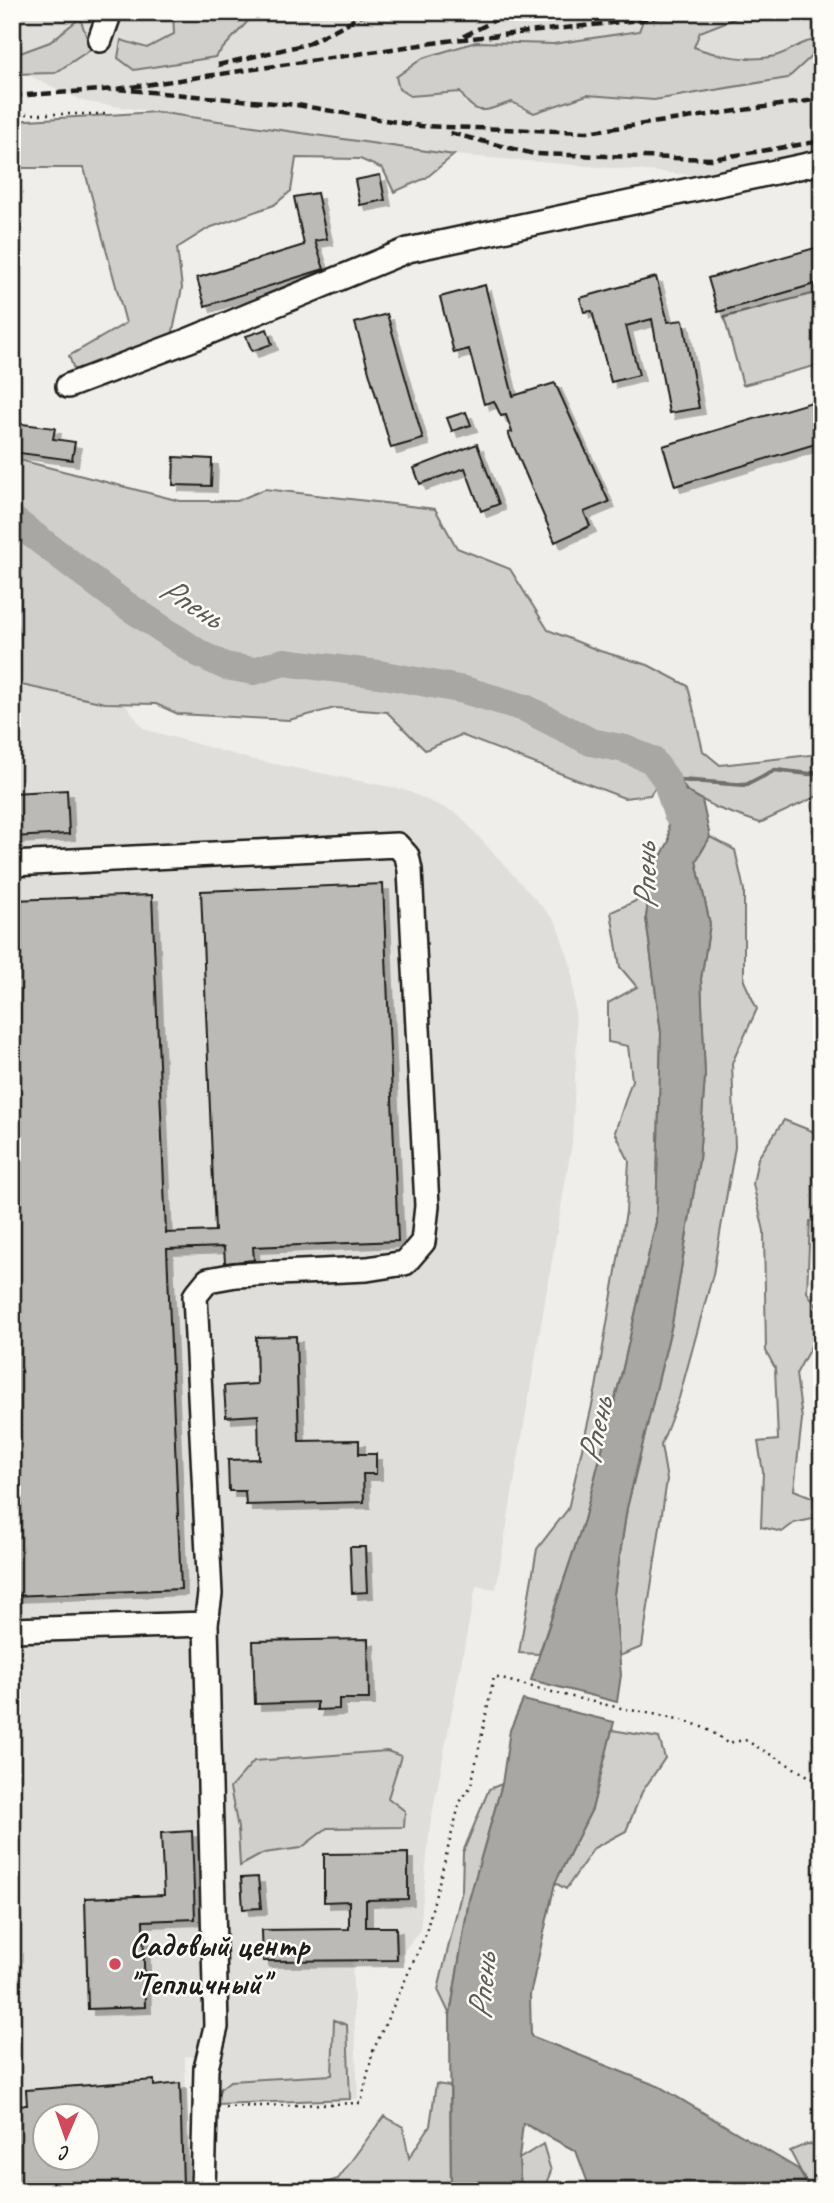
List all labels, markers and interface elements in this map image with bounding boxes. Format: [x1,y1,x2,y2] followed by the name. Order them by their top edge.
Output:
[151,566,234,641] water label: Рпень
[622,840,668,910] water label: Рпень
[566,1390,625,1468] water label: Рпень
[129,1924,311,2004] place label: Садовый центр "Тепличный"
[457,1948,508,2021] water label: Рпень
[107,1956,123,1972] marker: Садовый центр "Тепличный"
[32,2102,102,2172] north arrow
[58,2141,71,2165] text: С

